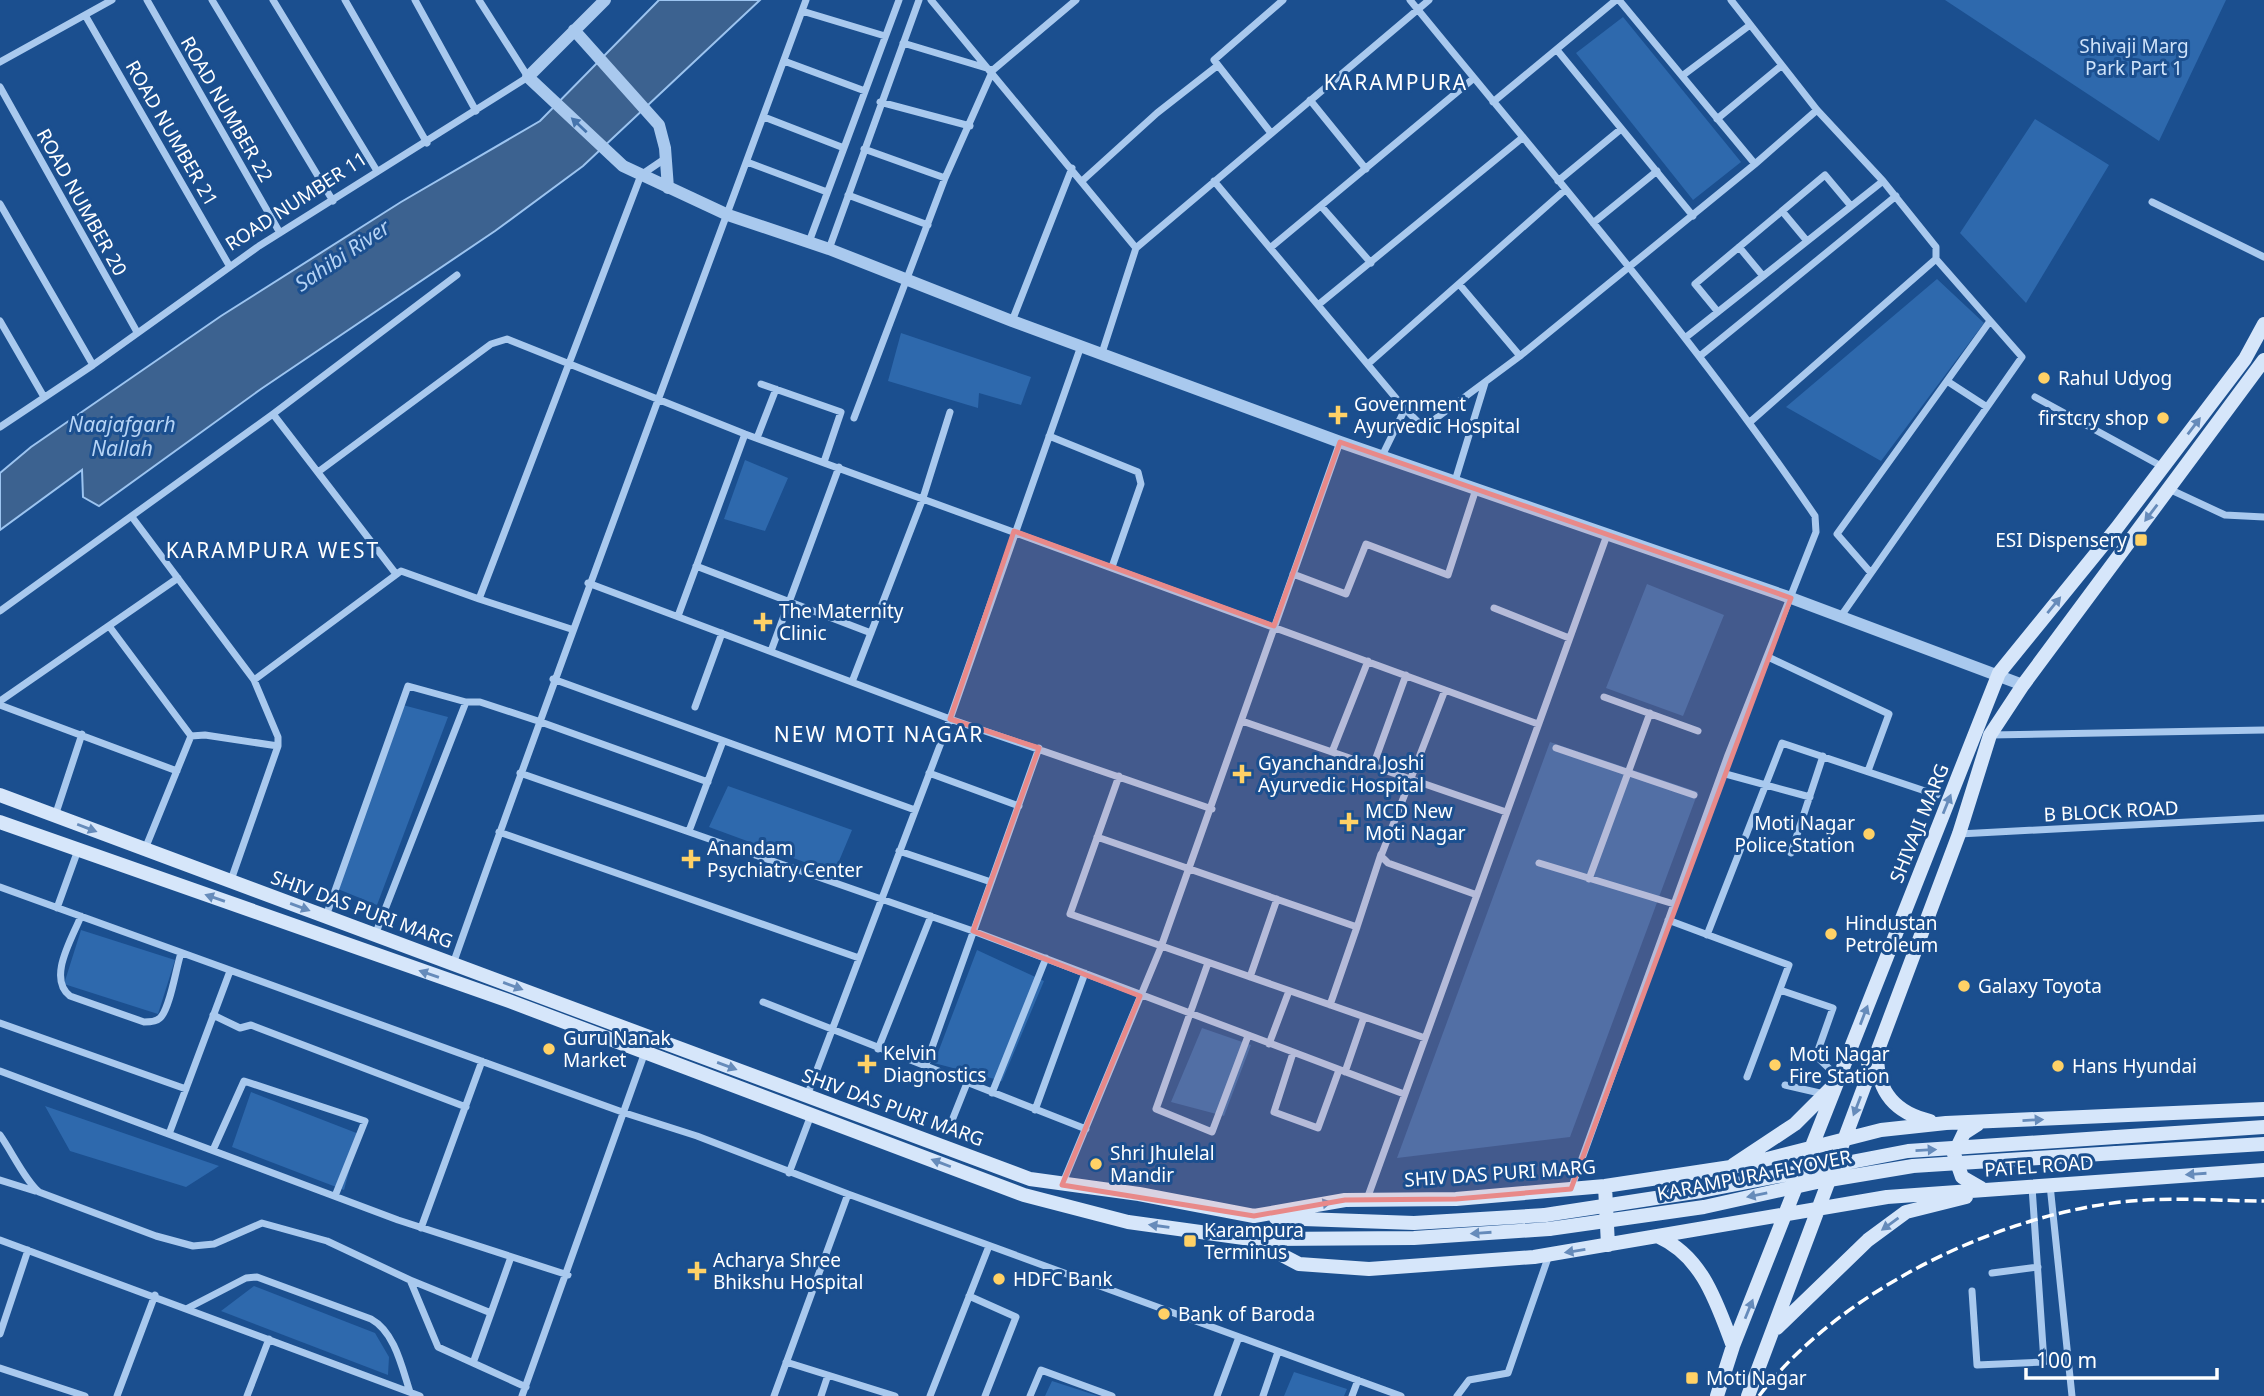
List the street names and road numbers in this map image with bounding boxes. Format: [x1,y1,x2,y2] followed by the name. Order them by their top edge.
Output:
[175,31,279,187] street label: ROAD NUMBER 22
[120,55,224,211] street label: ROAD NUMBER 21
[31,124,133,280] street label: ROAD NUMBER 20
[220,145,372,257] street label: ROAD NUMBER 11
[1883,760,1955,886] street label: SHIVAJI MARG
[2043,794,2179,828] street label: B BLOCK ROAD
[267,864,457,954] street label: SHIV DAS PURI MARG
[798,1062,988,1152] street label: SHIV DAS PURI MARG
[1655,1143,1854,1207] street label: KARAMPURA FLYOVER
[1983,1149,2095,1183] street label: PATEL ROAD
[1403,1153,1597,1193] street label: SHIV DAS PURI MARG

